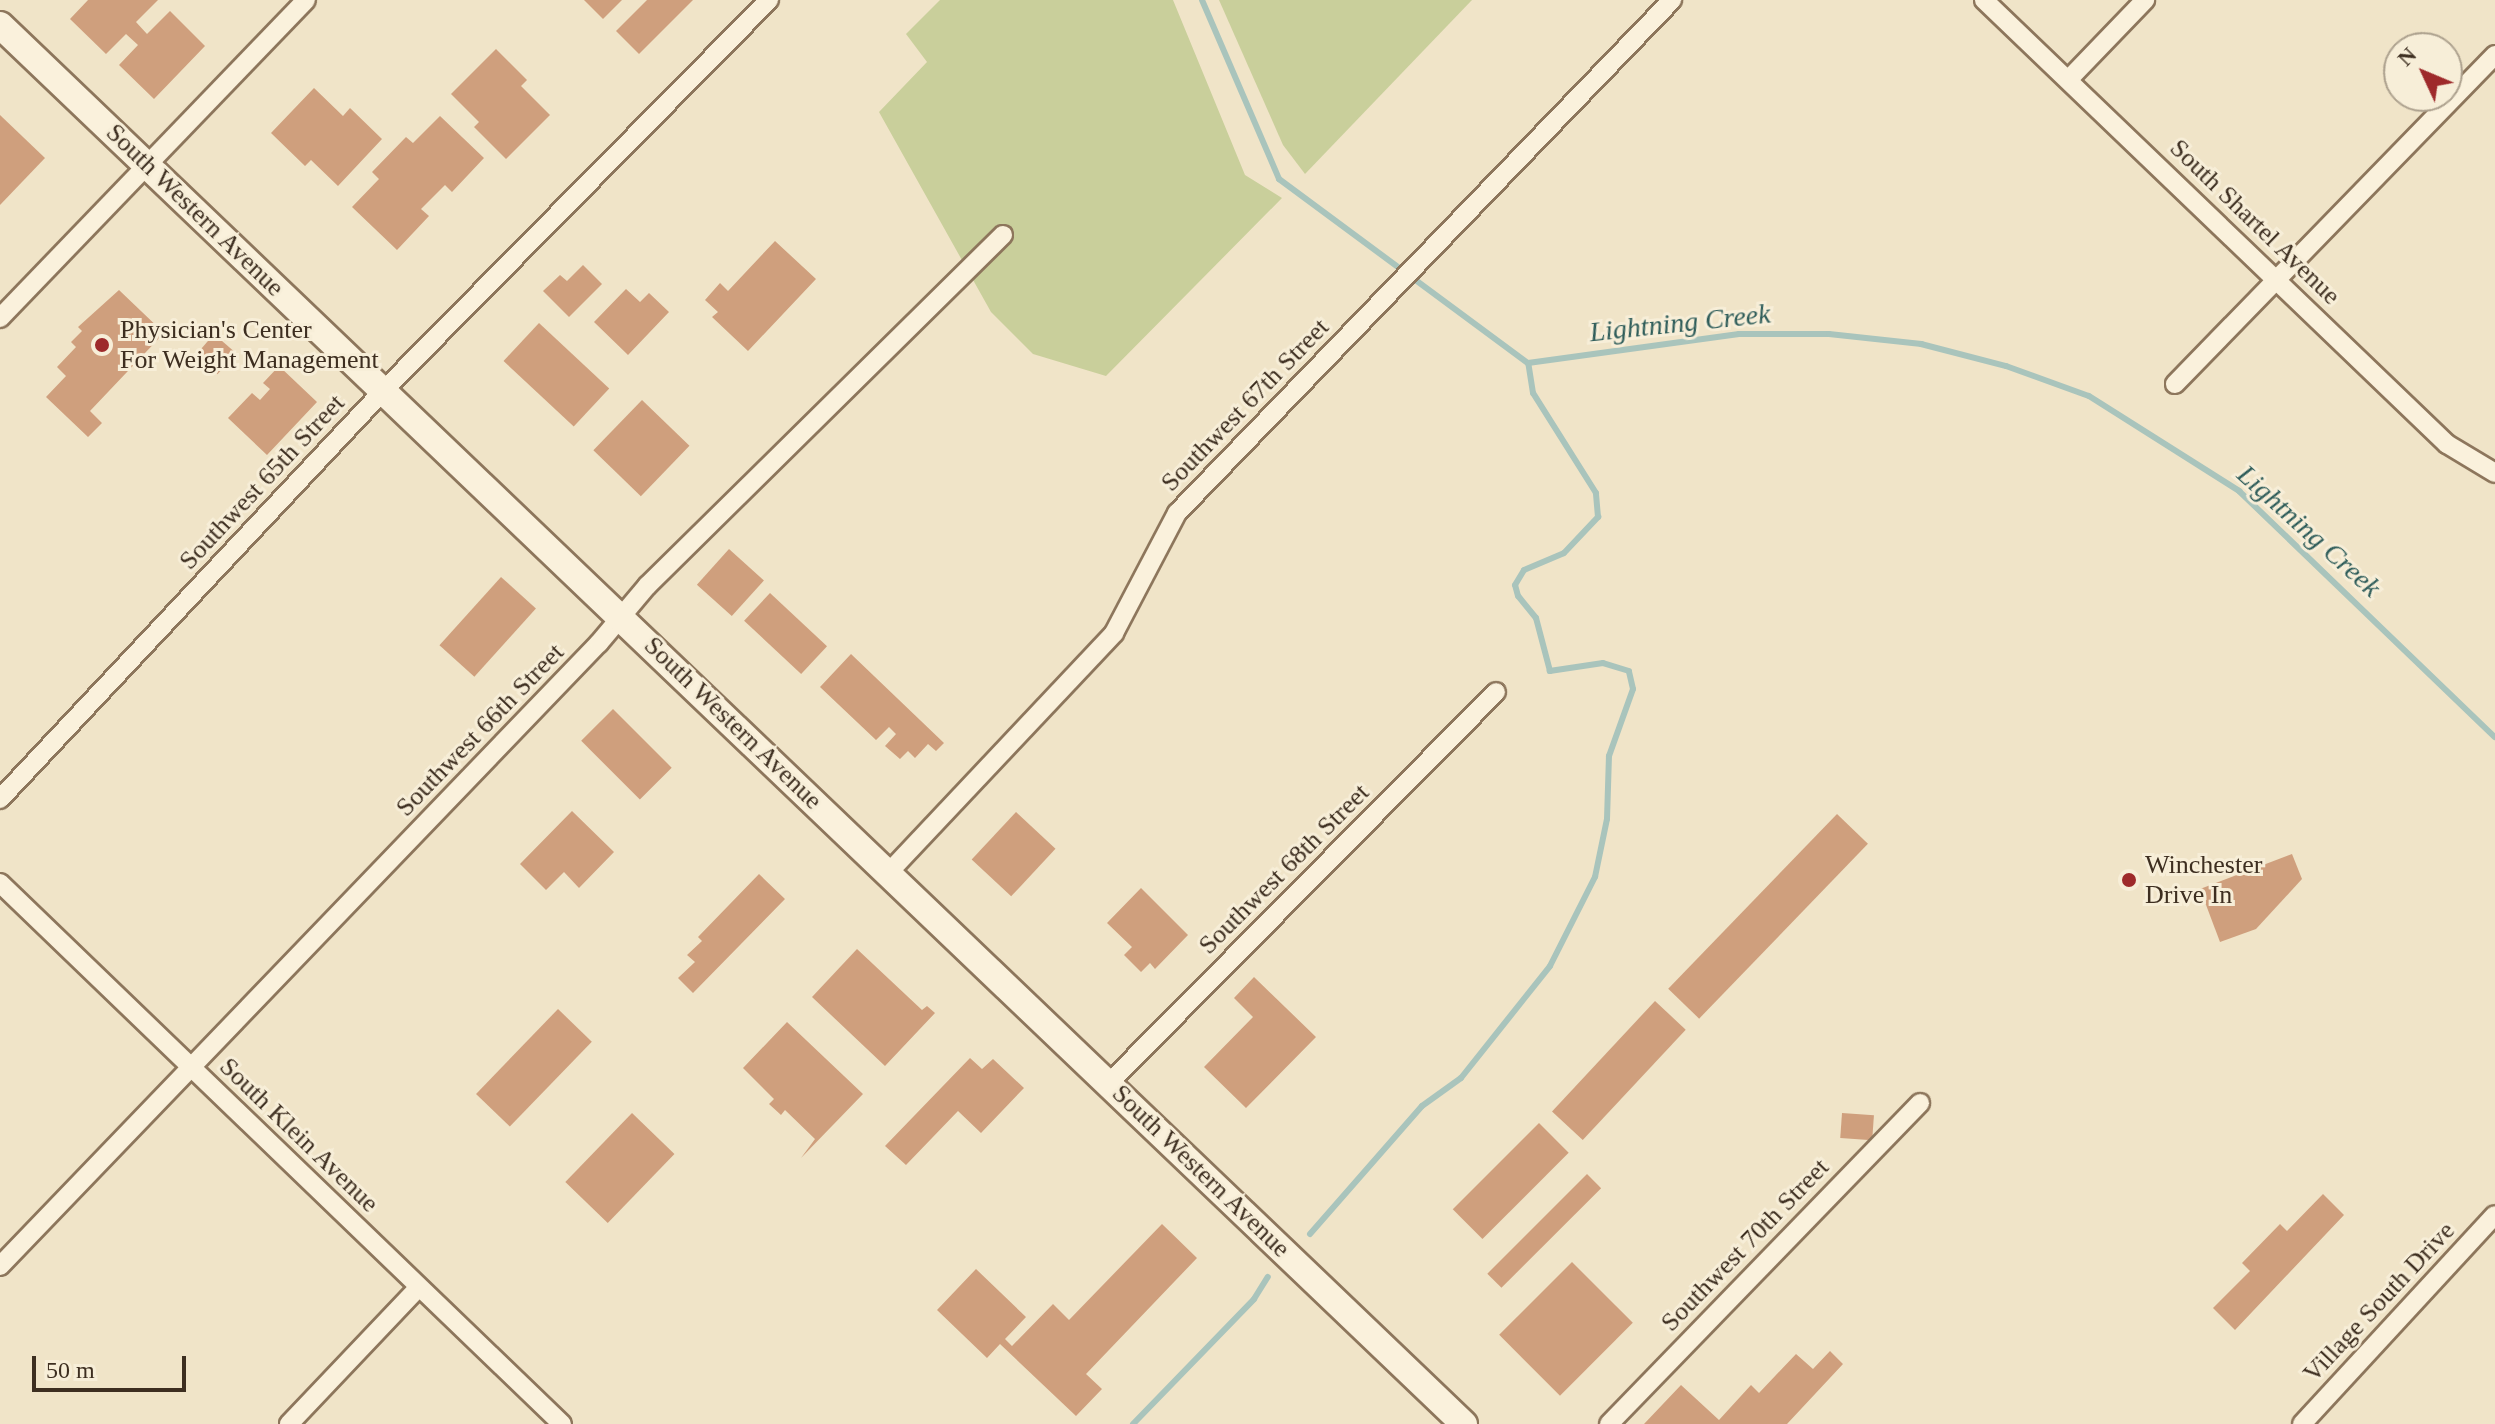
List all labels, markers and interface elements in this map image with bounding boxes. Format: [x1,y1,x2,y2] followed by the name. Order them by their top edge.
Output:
[2383,32,2463,112] north arrow
[2392,42,2421,71] text: N
[99,116,291,304] street label: South Western Avenue
[2163,132,2347,312] street label: South Shartel Avenue
[1588,297,1772,349] water label: Lightning Creek
[1155,312,1335,498] street label: Southwest 67th Street
[120,314,379,376] place label: Physician's Center For Weight Management
[91,334,113,356] marker: Physician's Center For Weight Management
[173,388,351,576] street label: Southwest 65th Street
[2230,458,2388,604] water label: Lightning Creek
[637,629,829,817] street label: South Western Avenue
[390,637,570,823] street label: Southwest 66th Street
[1192,777,1376,961] street label: Southwest 68th Street
[2145,849,2262,910] place label: Winchester Drive In
[2120,871,2138,889] marker: Winchester Drive In
[212,1051,386,1219] street label: South Klein Avenue
[1105,1077,1297,1265] street label: South Western Avenue
[1655,1152,1835,1338] street label: Southwest 70th Street
[2297,1215,2461,1389] street label: Village South Drive
[36,1340,190,1390] scale bar
[46,1357,95,1383] text: 50 m

